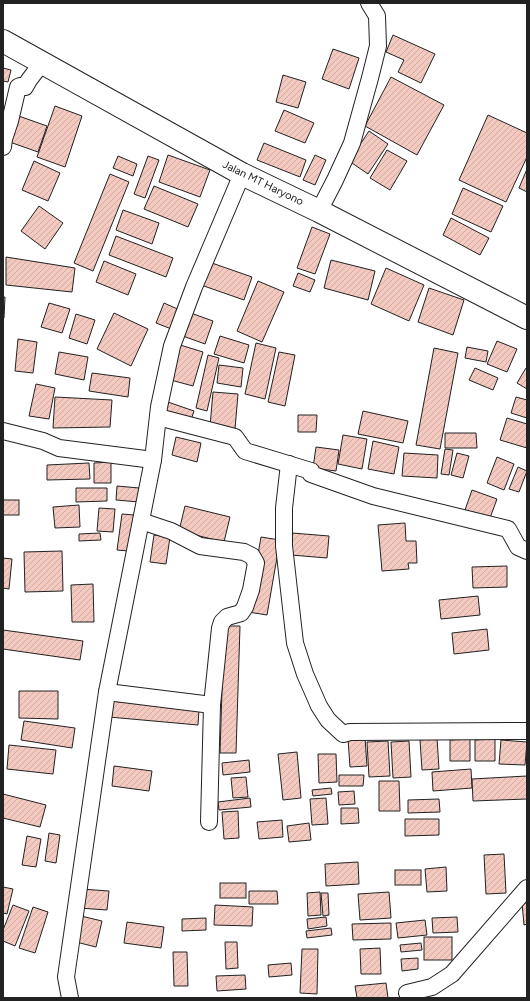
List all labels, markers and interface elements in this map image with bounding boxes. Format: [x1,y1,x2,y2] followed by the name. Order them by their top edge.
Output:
[220,158,306,208] street label: Jalan MT Haryono

